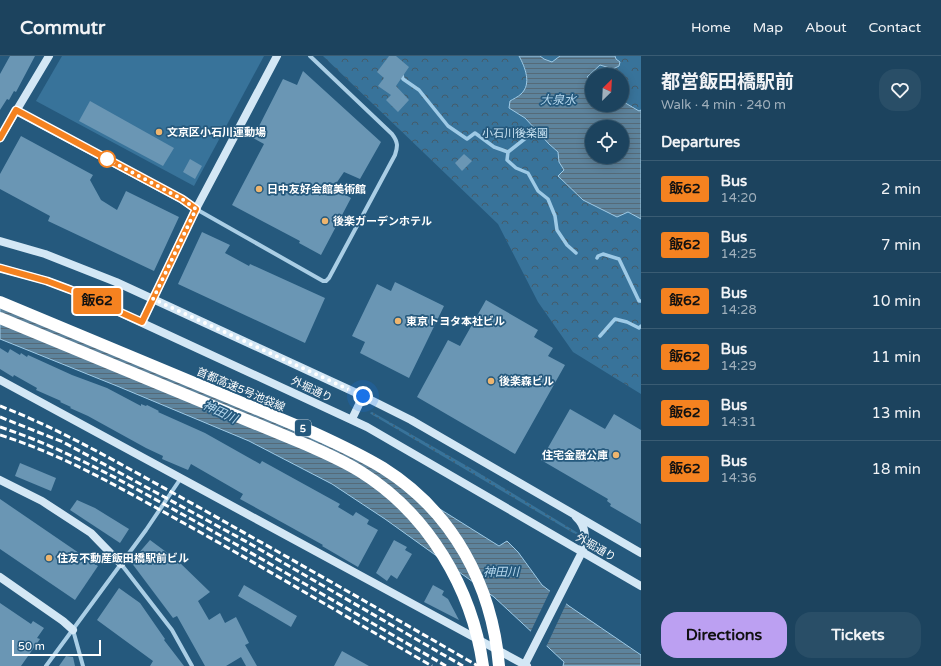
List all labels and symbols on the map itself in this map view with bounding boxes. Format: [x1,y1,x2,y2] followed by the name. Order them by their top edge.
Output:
[585,68,629,112] north arrow
[540,93,578,107] water label: 大泉水
[167,126,266,139] place label: 文京区小石川運動場
[154,127,164,137] marker: 文京区小石川運動場
[482,127,548,140] park label: 小石川後楽園
[98,150,116,168] unlabelled marker
[267,183,366,196] place label: 日中友好会館美術館
[254,184,264,194] marker: 日中友好会館美術館
[333,215,432,228] place label: 後楽ガーデンホテル
[320,216,330,226] marker: 後楽ガーデンホテル
[74,288,120,314] line badge: 飯62
[406,315,505,328] place label: 東京トヨタ本社ビル
[393,316,403,326] marker: 東京トヨタ本社ビル
[195,365,287,414] street label: 首都高速5号池袋線
[289,374,334,405] street label: 外堀通り
[499,375,554,388] place label: 後楽森ビル
[486,376,496,386] marker: 後楽森ビル
[353,386,373,406] your location
[201,398,241,427] water label: 神田川
[295,420,311,436] road number: 5
[542,449,608,462] place label: 住宅金融公庫
[611,450,621,460] marker: 住宅金融公庫
[573,531,618,564] street label: 外堀通り
[57,552,189,565] place label: 住友不動産飯田橋駅前ビル
[44,553,54,563] marker: 住友不動産飯田橋駅前ビル
[483,565,521,579] water label: 神田川
[12,638,101,657] scale bar

